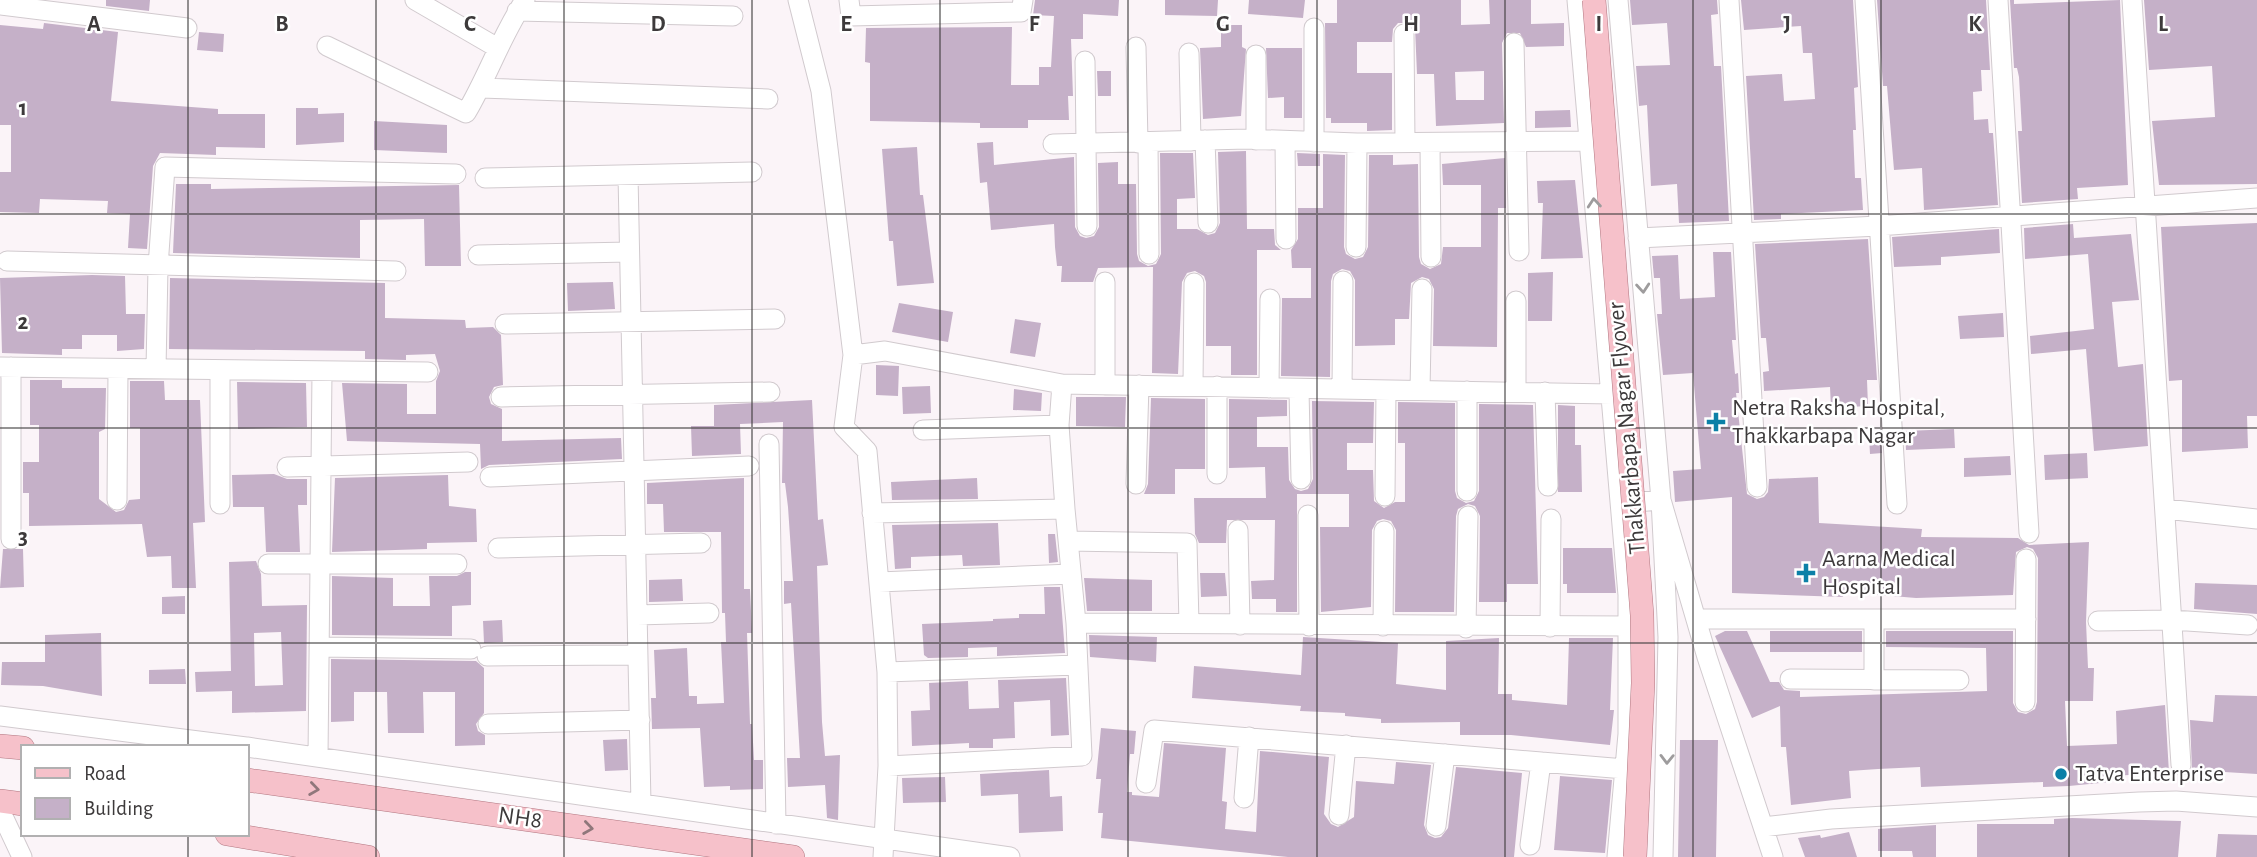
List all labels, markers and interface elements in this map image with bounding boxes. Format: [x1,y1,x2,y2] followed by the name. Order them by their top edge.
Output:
[87,13,101,36] text: A
[275,13,289,36] text: B
[464,13,476,36] text: C
[650,13,666,36] text: D
[840,13,852,36] text: E
[1029,13,1040,36] text: F
[1216,13,1230,36] text: G
[1403,13,1419,36] text: H
[1596,13,1602,36] text: I
[1783,13,1791,36] text: J
[1968,13,1982,36] text: K
[2158,13,2168,36] text: L
[19,97,27,120] text: 1
[1587,197,1602,208] one-way arrow
[1635,282,1650,293] one-way arrow
[1604,301,1650,555] street label: Thakkarbapa Nagar Flyover
[18,311,29,334] text: 2
[1732,396,1945,448] place label: Netra Raksha Hospital, Thakkarbapa Nagar
[1706,412,1726,432] marker: Netra Raksha Hospital, Thakkarbapa Nagar
[18,526,28,549] text: 3
[1822,547,1956,599] place label: Aarna Medical Hospital
[1796,563,1816,583] marker: Aarna Medical Hospital
[21,745,248,836] legend
[1659,754,1675,765] one-way arrow
[2075,762,2224,786] place label: Tatva Enterprise
[84,763,126,784] text: Road
[2053,766,2069,782] marker: Tatva Enterprise
[308,781,320,796] one-way arrow
[84,798,154,819] text: Building
[496,803,544,833] street label: NH8
[582,820,594,835] one-way arrow

